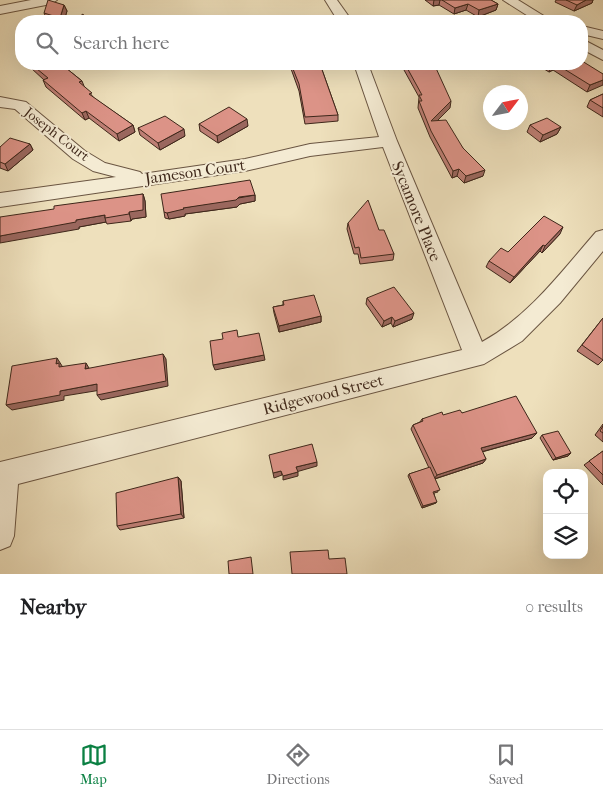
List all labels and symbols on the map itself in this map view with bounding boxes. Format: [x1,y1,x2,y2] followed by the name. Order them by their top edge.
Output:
[483,85,528,130] north arrow
[20,103,93,165] street label: Joseph Court
[142,155,247,188] street label: Jameson Court
[388,158,445,264] street label: Sycamore Place
[261,370,386,419] street label: Ridgewood Street

